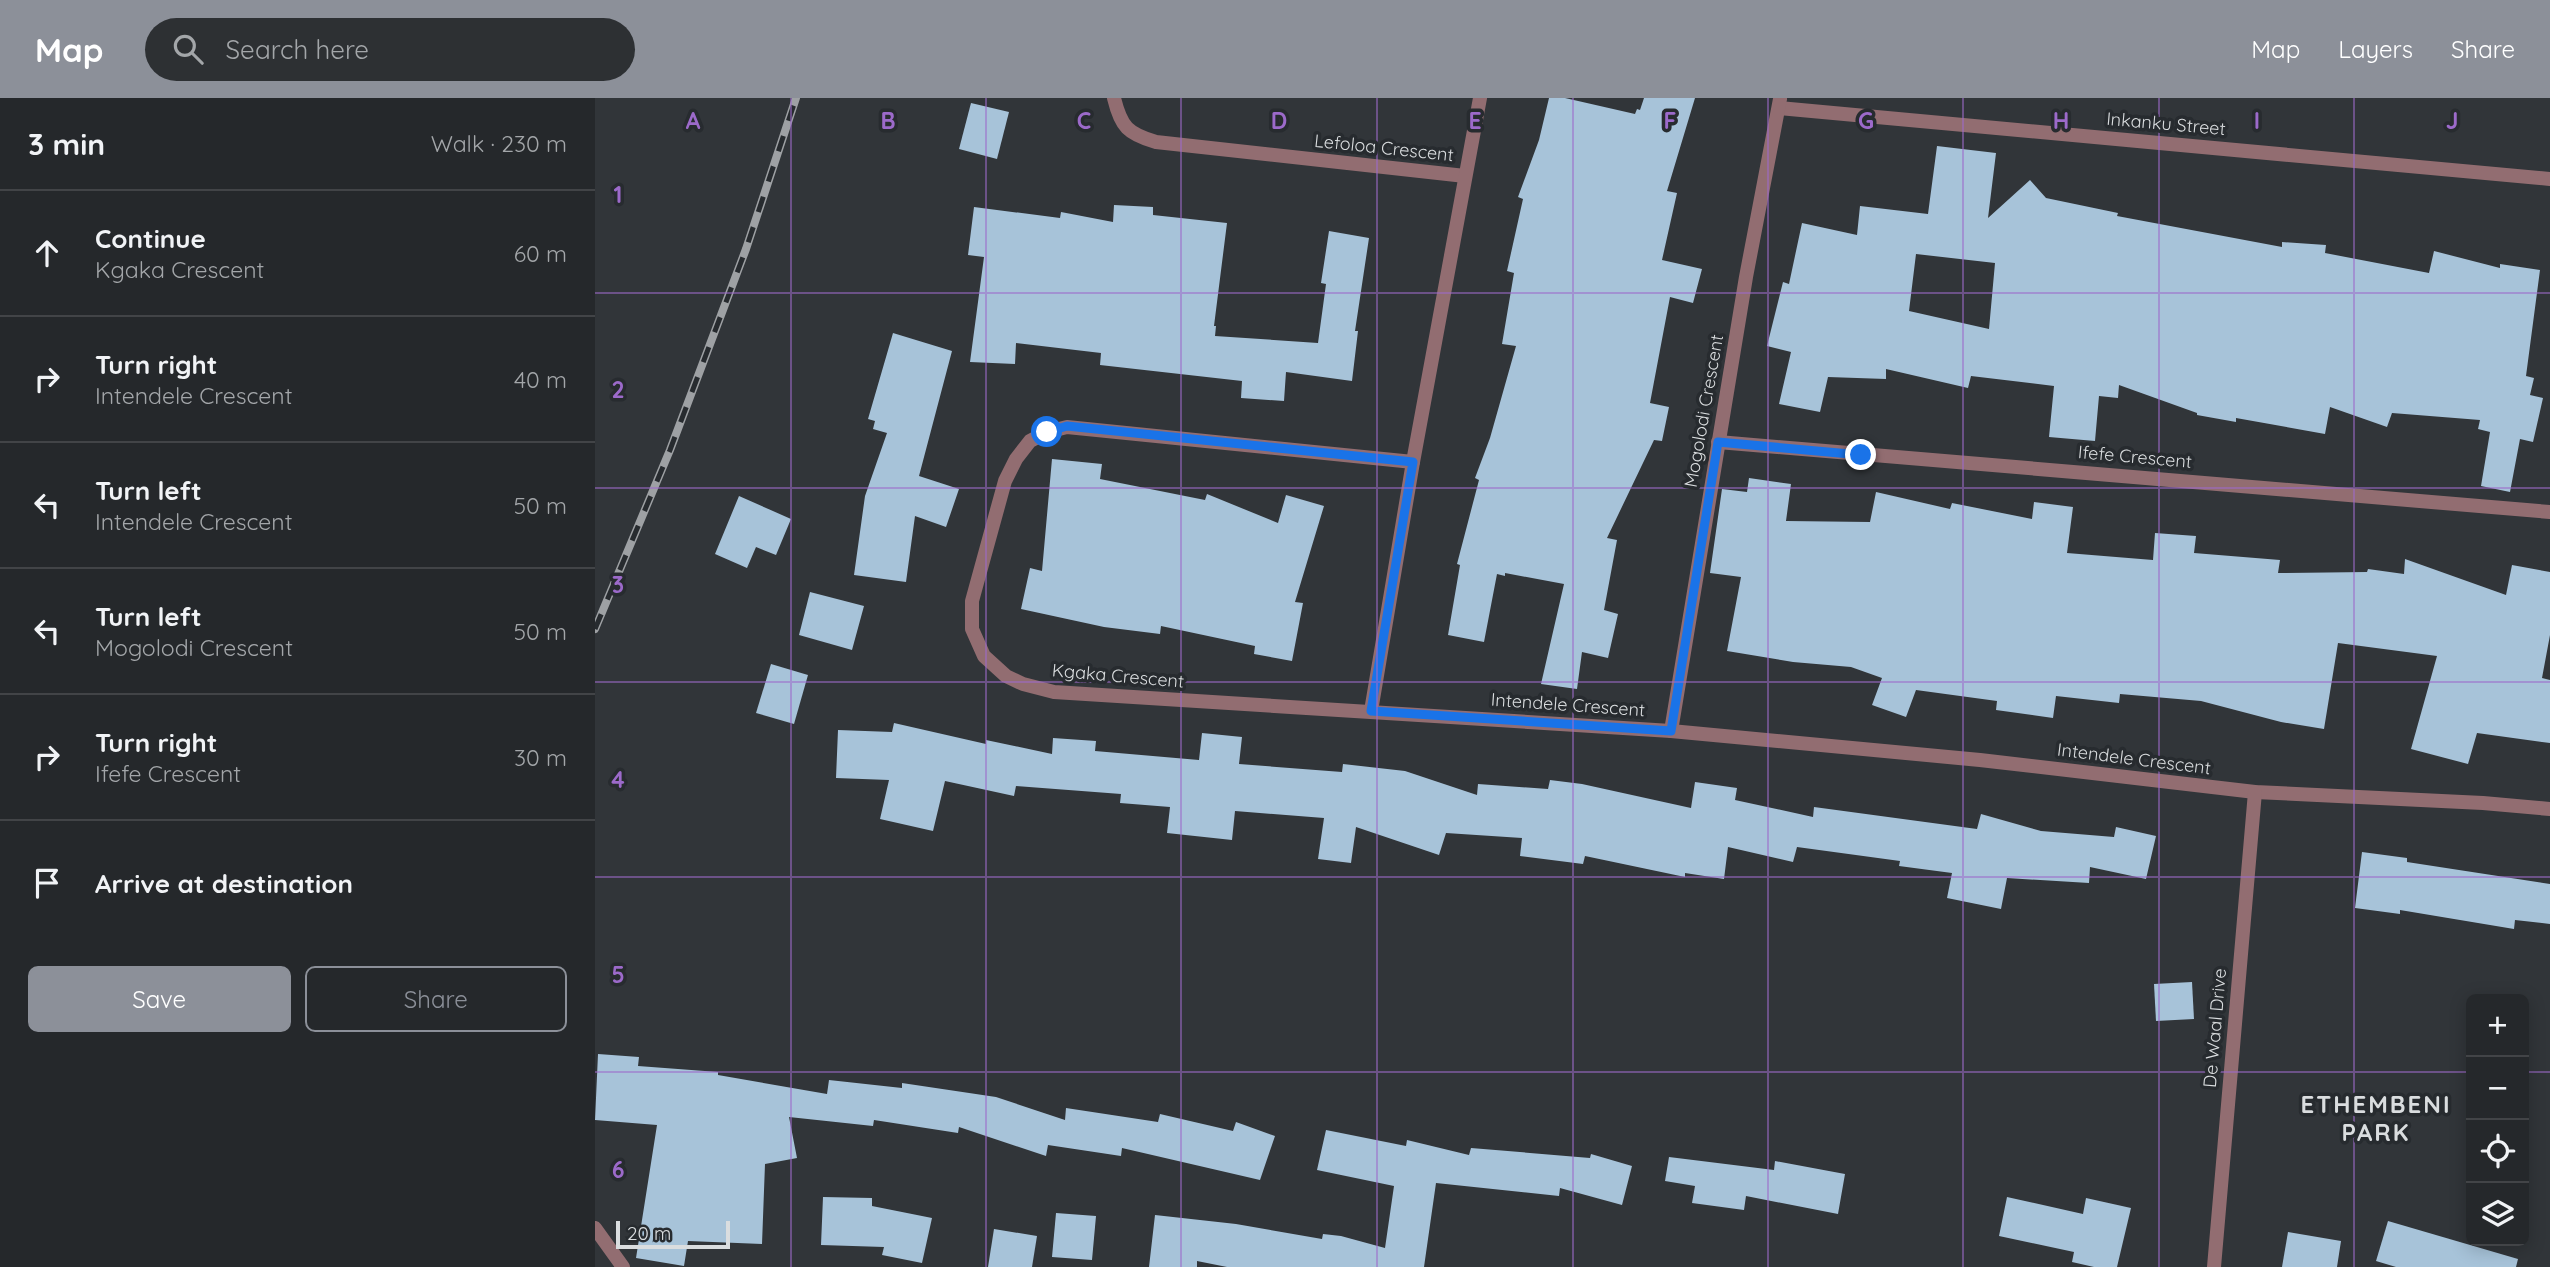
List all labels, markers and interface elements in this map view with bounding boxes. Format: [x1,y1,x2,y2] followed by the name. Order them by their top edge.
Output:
[145,18,635,81] search box
[35,29,103,70] text: Map
[169,30,207,68] icon: search
[225,33,369,66] text: Search here
[2251,34,2300,64] text: Map
[2338,34,2413,64] text: Layers
[2451,34,2515,64] text: Share
[686,106,701,135] text: A
[880,106,896,135] text: B
[1077,106,1091,135] text: C
[1271,106,1287,135] text: D
[1468,106,1482,135] text: E
[1664,106,1676,135] text: F
[1858,106,1874,135] text: G
[2053,106,2069,135] text: H
[2254,106,2260,135] text: I
[2446,106,2458,135] text: J
[2105,107,2227,140] street label: Inkanku Street
[28,125,105,163] text: 3 min
[431,129,567,158] text: Walk · 230 m
[1313,129,1455,166] street label: Lefoloa Crescent
[614,180,622,209] text: 1
[95,222,206,255] text: Continue
[28,234,66,272] icon: ahead
[514,239,567,268] text: 60 m
[95,255,264,284] text: Kgaka Crescent
[1679,333,1728,489] street label: Mogolodi Crescent
[95,348,217,381] text: Turn right
[28,360,66,398] icon: right
[514,365,567,394] text: 40 m
[611,375,625,404] text: 2
[95,381,292,410] text: Intendele Crescent
[1031,416,1062,447] route start
[1845,439,1876,470] route end
[2077,440,2193,473] street label: Ifefe Crescent
[95,474,202,507] text: Turn left
[28,486,66,524] icon: left
[514,491,567,520] text: 50 m
[95,507,292,536] text: Intendele Crescent
[612,570,624,599] text: 3
[95,600,202,633] text: Turn left
[28,612,66,650] icon: left
[514,617,567,646] text: 50 m
[95,633,293,662] text: Mogolodi Crescent
[1051,658,1185,693] street label: Kgaka Crescent
[1490,688,1646,721] street label: Intendele Crescent
[95,726,217,759] text: Turn right
[28,738,66,776] icon: right
[2056,738,2212,779] street label: Intendele Crescent
[514,743,567,772] text: 30 m
[95,759,241,788] text: Ifefe Crescent
[611,765,625,794] text: 4
[28,864,66,902] icon: arrive
[95,867,353,900] text: Arrive at destination
[611,960,625,989] text: 5
[28,966,291,1032] button: Save
[305,966,567,1032] button: Share
[2198,967,2231,1089] street label: De Waal Drive
[2466,994,2529,1246] map controls
[2466,994,2529,1057] button: +
[2466,1057,2529,1120] button: −
[2300,1089,2452,1147] district label: ETHEMBENI PARK
[2466,1120,2529,1183] button: locate
[612,1155,624,1184] text: 6
[2466,1183,2529,1246] button: layers
[616,1218,730,1250] scale bar
[627,1221,671,1245] text: 20 m

